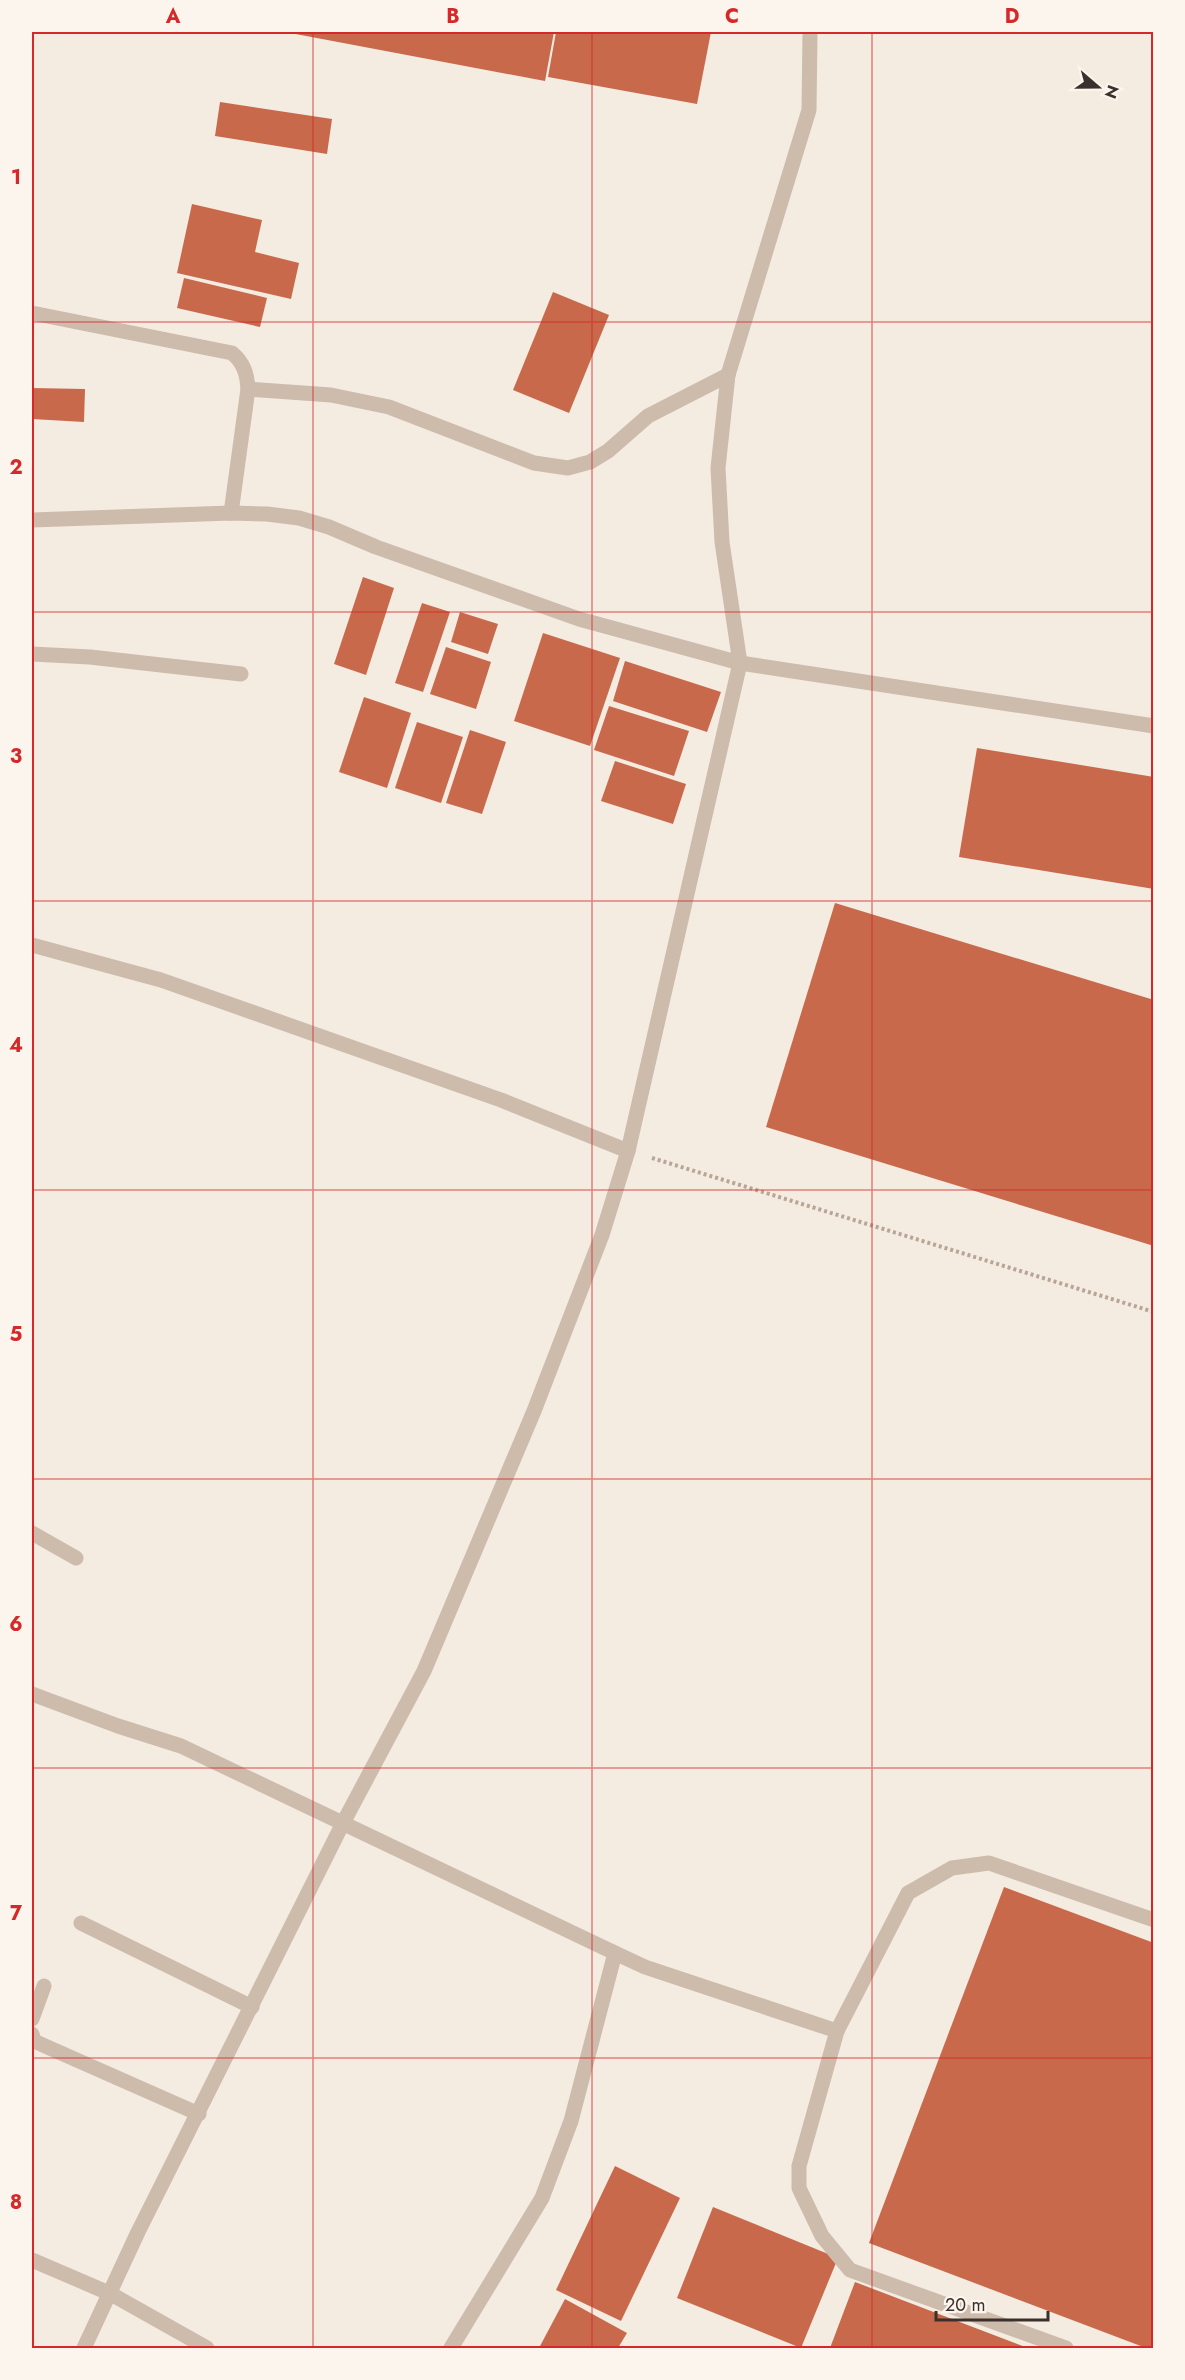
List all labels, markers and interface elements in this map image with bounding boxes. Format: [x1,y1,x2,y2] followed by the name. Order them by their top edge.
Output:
[165,2,181,31] text: A
[446,2,460,31] text: B
[725,2,739,31] text: C
[1005,2,1019,31] text: D
[1068,57,1128,117] north arrow
[1099,82,1125,102] text: N
[11,163,21,192] text: 1
[9,453,23,482] text: 2
[10,742,22,771] text: 3
[9,1031,23,1060] text: 4
[10,1320,23,1349] text: 5
[9,1610,23,1639] text: 6
[10,1899,23,1928] text: 7
[10,2188,22,2217] text: 8
[936,2284,1048,2322] scale bar
[945,2292,985,2318] text: 20 m

